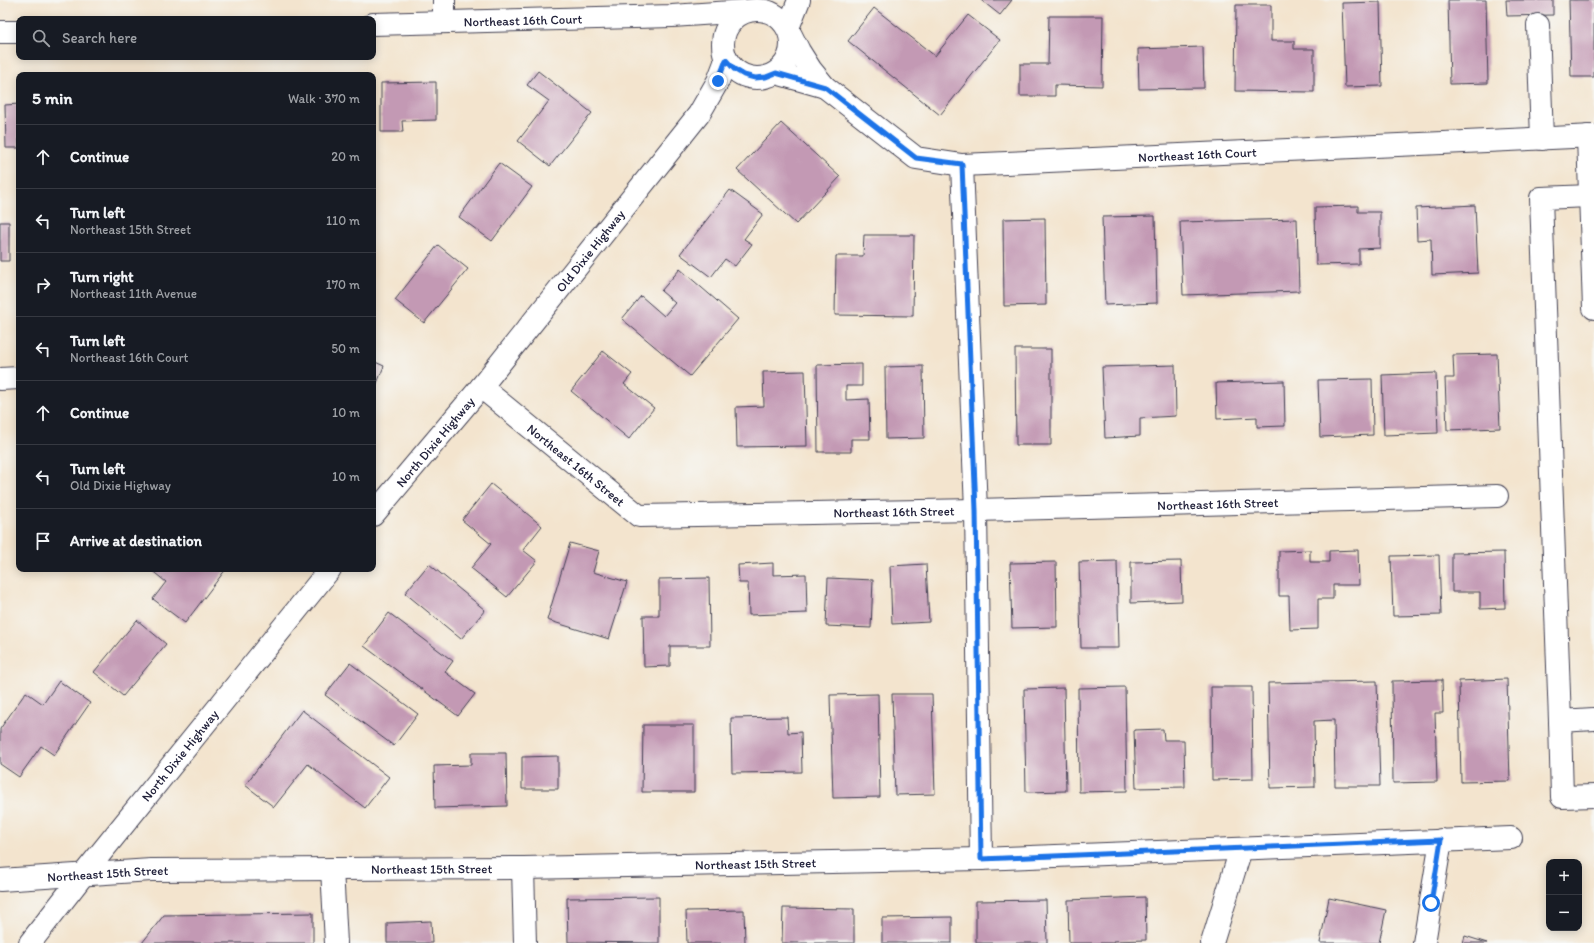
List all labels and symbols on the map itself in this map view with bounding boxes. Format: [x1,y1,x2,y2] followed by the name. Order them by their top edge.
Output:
[463,11,583,29] street label: Northeast 16th Court
[709,72,727,90] route end
[1138,144,1257,164] street label: Northeast 16th Court
[553,206,627,295] street label: Old Dixie Highway
[393,393,477,490] street label: North Dixie Highway
[525,421,628,509] street label: Northeast 16th Street
[1157,494,1279,513] street label: Northeast 16th Street
[833,503,955,520] street label: Northeast 16th Street
[138,707,221,804] street label: North Dixie Highway
[695,855,817,872] street label: Northeast 15th Street
[371,861,492,876] street label: Northeast 15th Street
[47,862,168,884] street label: Northeast 15th Street
[1422,894,1440,912] route start

